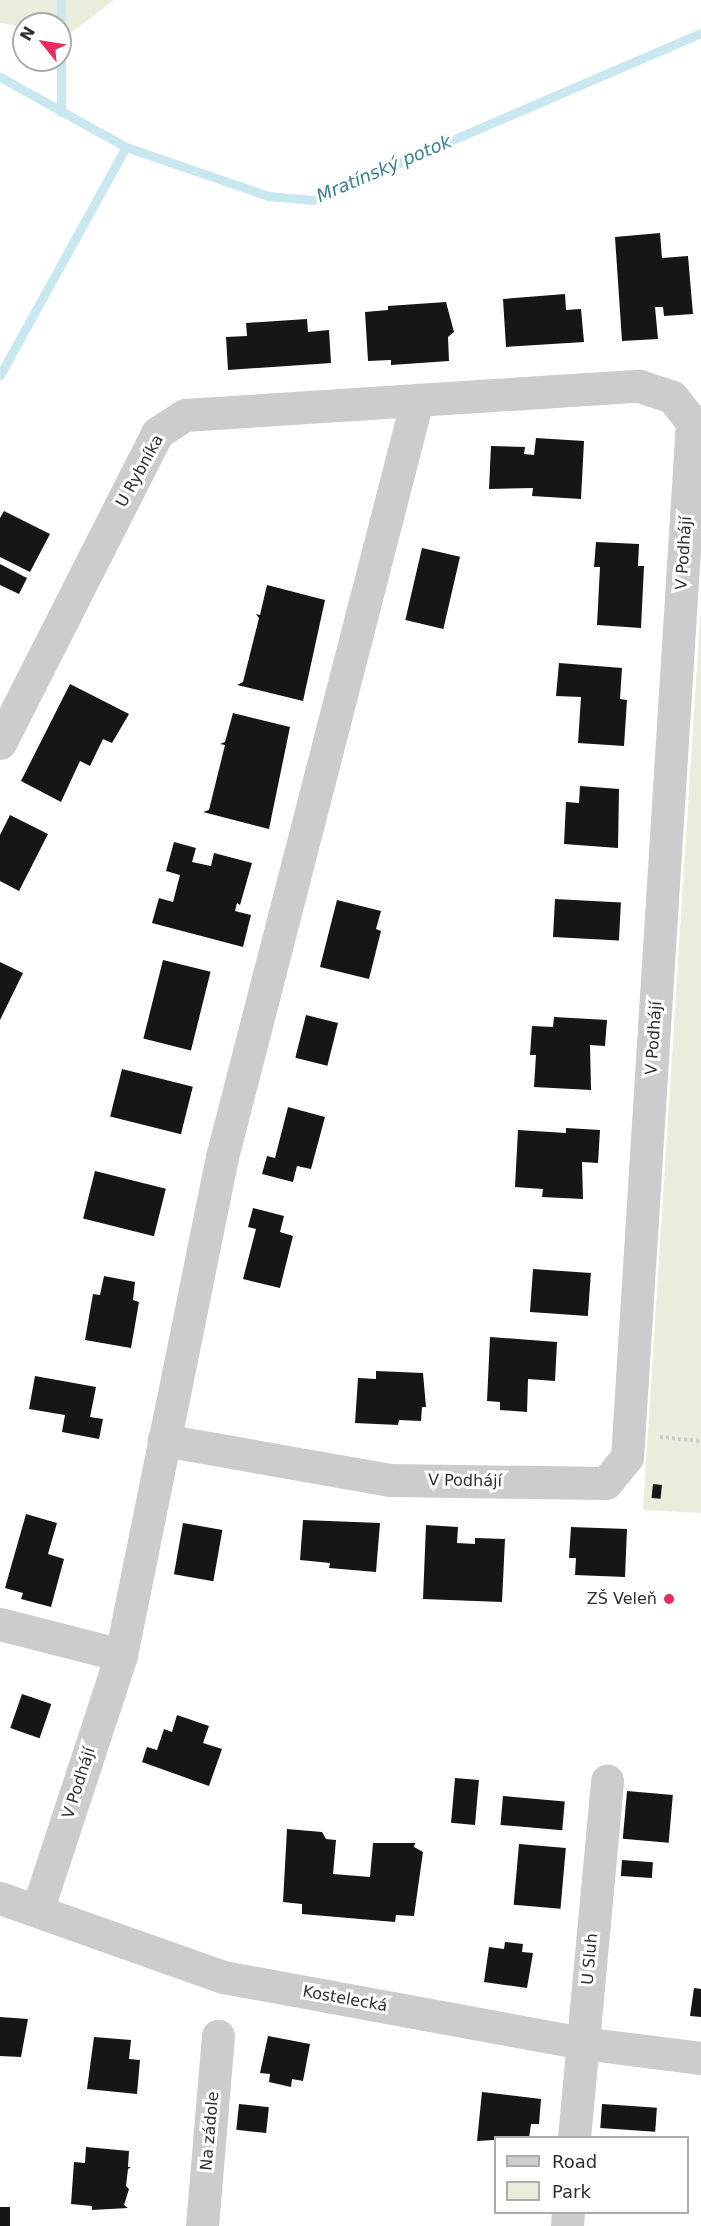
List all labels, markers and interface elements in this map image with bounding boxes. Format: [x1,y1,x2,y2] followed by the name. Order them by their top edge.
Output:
[12,12,72,72] north arrow
[16,23,39,44] text: N
[313,131,455,207] water label: Mratínský potok
[112,431,168,511] street label: U Rybníka
[672,515,696,591] street label: V Podhájí
[642,1000,666,1076] street label: V Podhájí
[428,1471,502,1491] street label: V Podhájí
[587,1589,657,1609] place label: ZŠ Veleň
[662,1592,676,1606] marker: ZŠ Veleň
[58,1745,100,1821] street label: V Podhájí
[578,1932,602,1986] street label: U Sluh
[301,1982,389,2016] street label: Kostelecká
[197,2091,223,2171] street label: Na zádole
[494,2136,689,2214] legend
[552,2151,597,2172] text: Road
[552,2181,591,2202] text: Park

